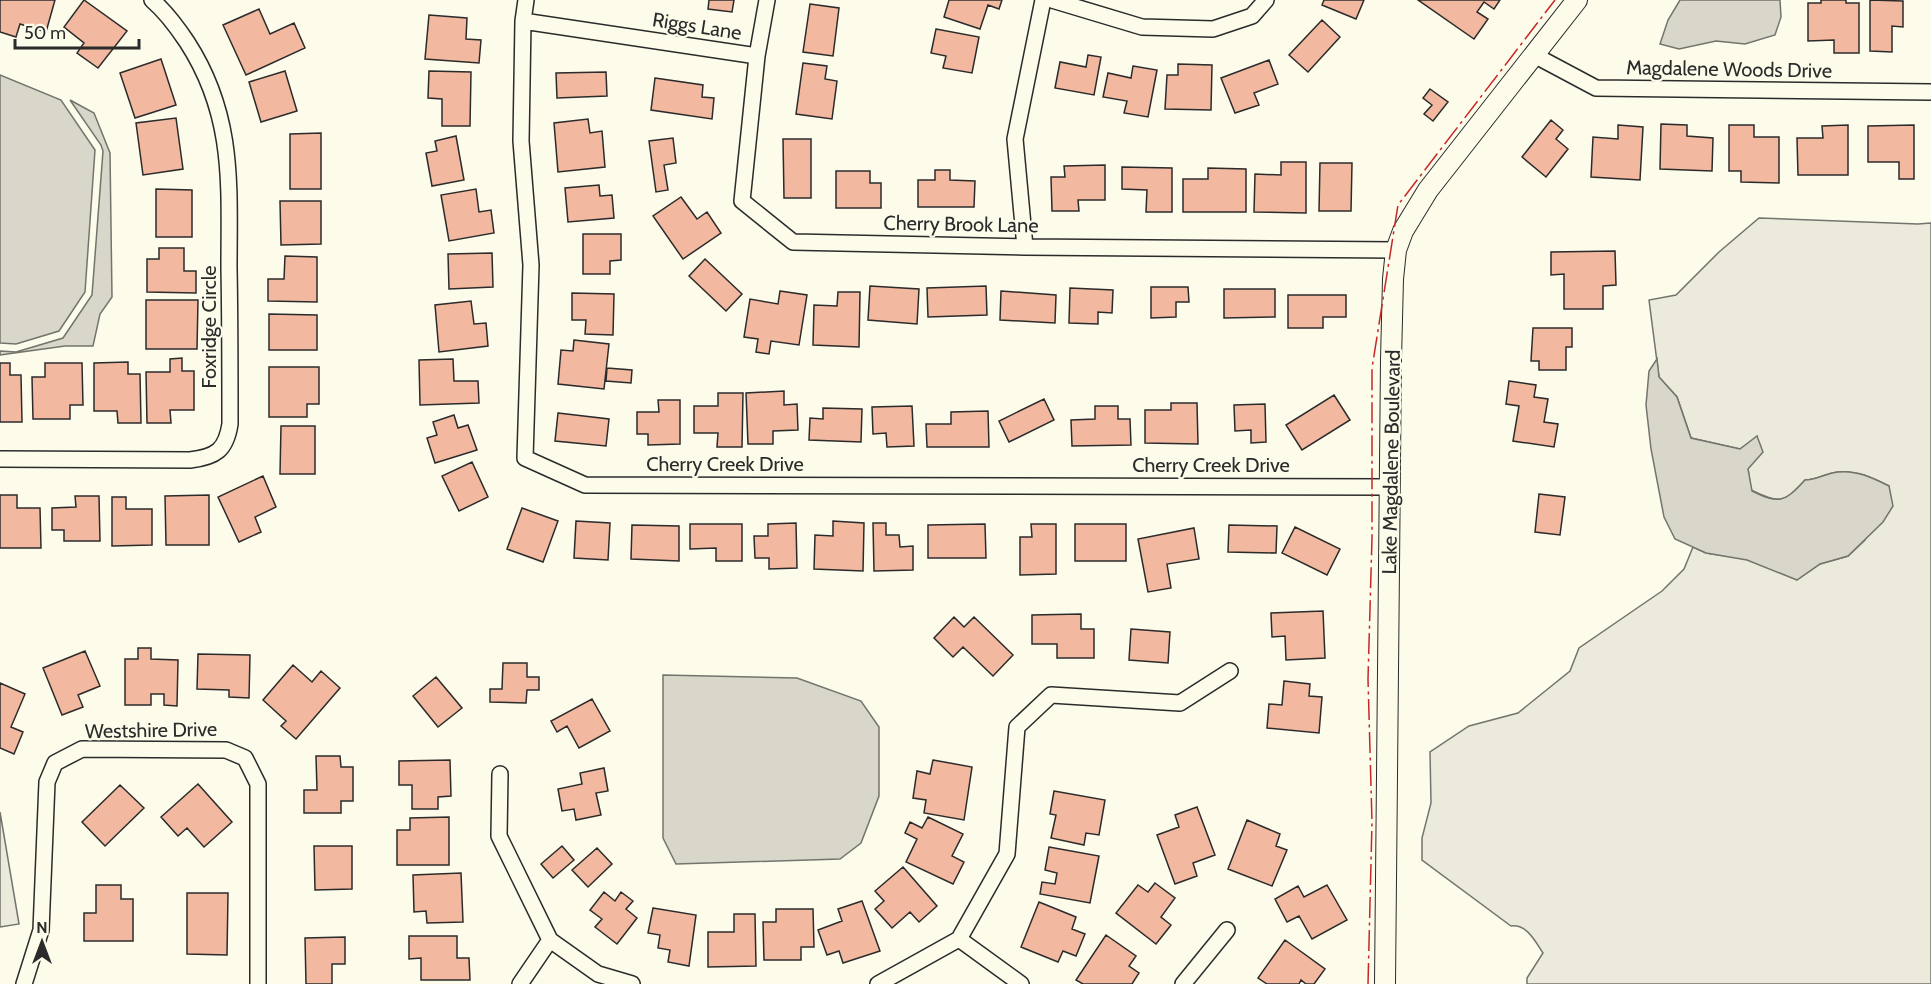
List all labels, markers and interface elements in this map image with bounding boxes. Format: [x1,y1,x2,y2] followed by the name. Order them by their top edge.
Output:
[651,7,743,45] street label: Riggs Lane
[15,12,140,50] scale bar
[24,22,66,44] text: 50 m
[1626,55,1832,83] street label: Magdalene Woods Drive
[883,211,1039,237] street label: Cherry Brook Lane
[197,265,221,389] street label: Foxridge Circle
[1377,349,1405,575] street label: Lake Magdalene Boulevard
[646,452,804,476] street label: Cherry Creek Drive
[1132,453,1290,477] street label: Cherry Creek Drive
[85,717,217,743] street label: Westshire Drive
[12,912,72,972] north arrow
[36,918,48,937] text: N

